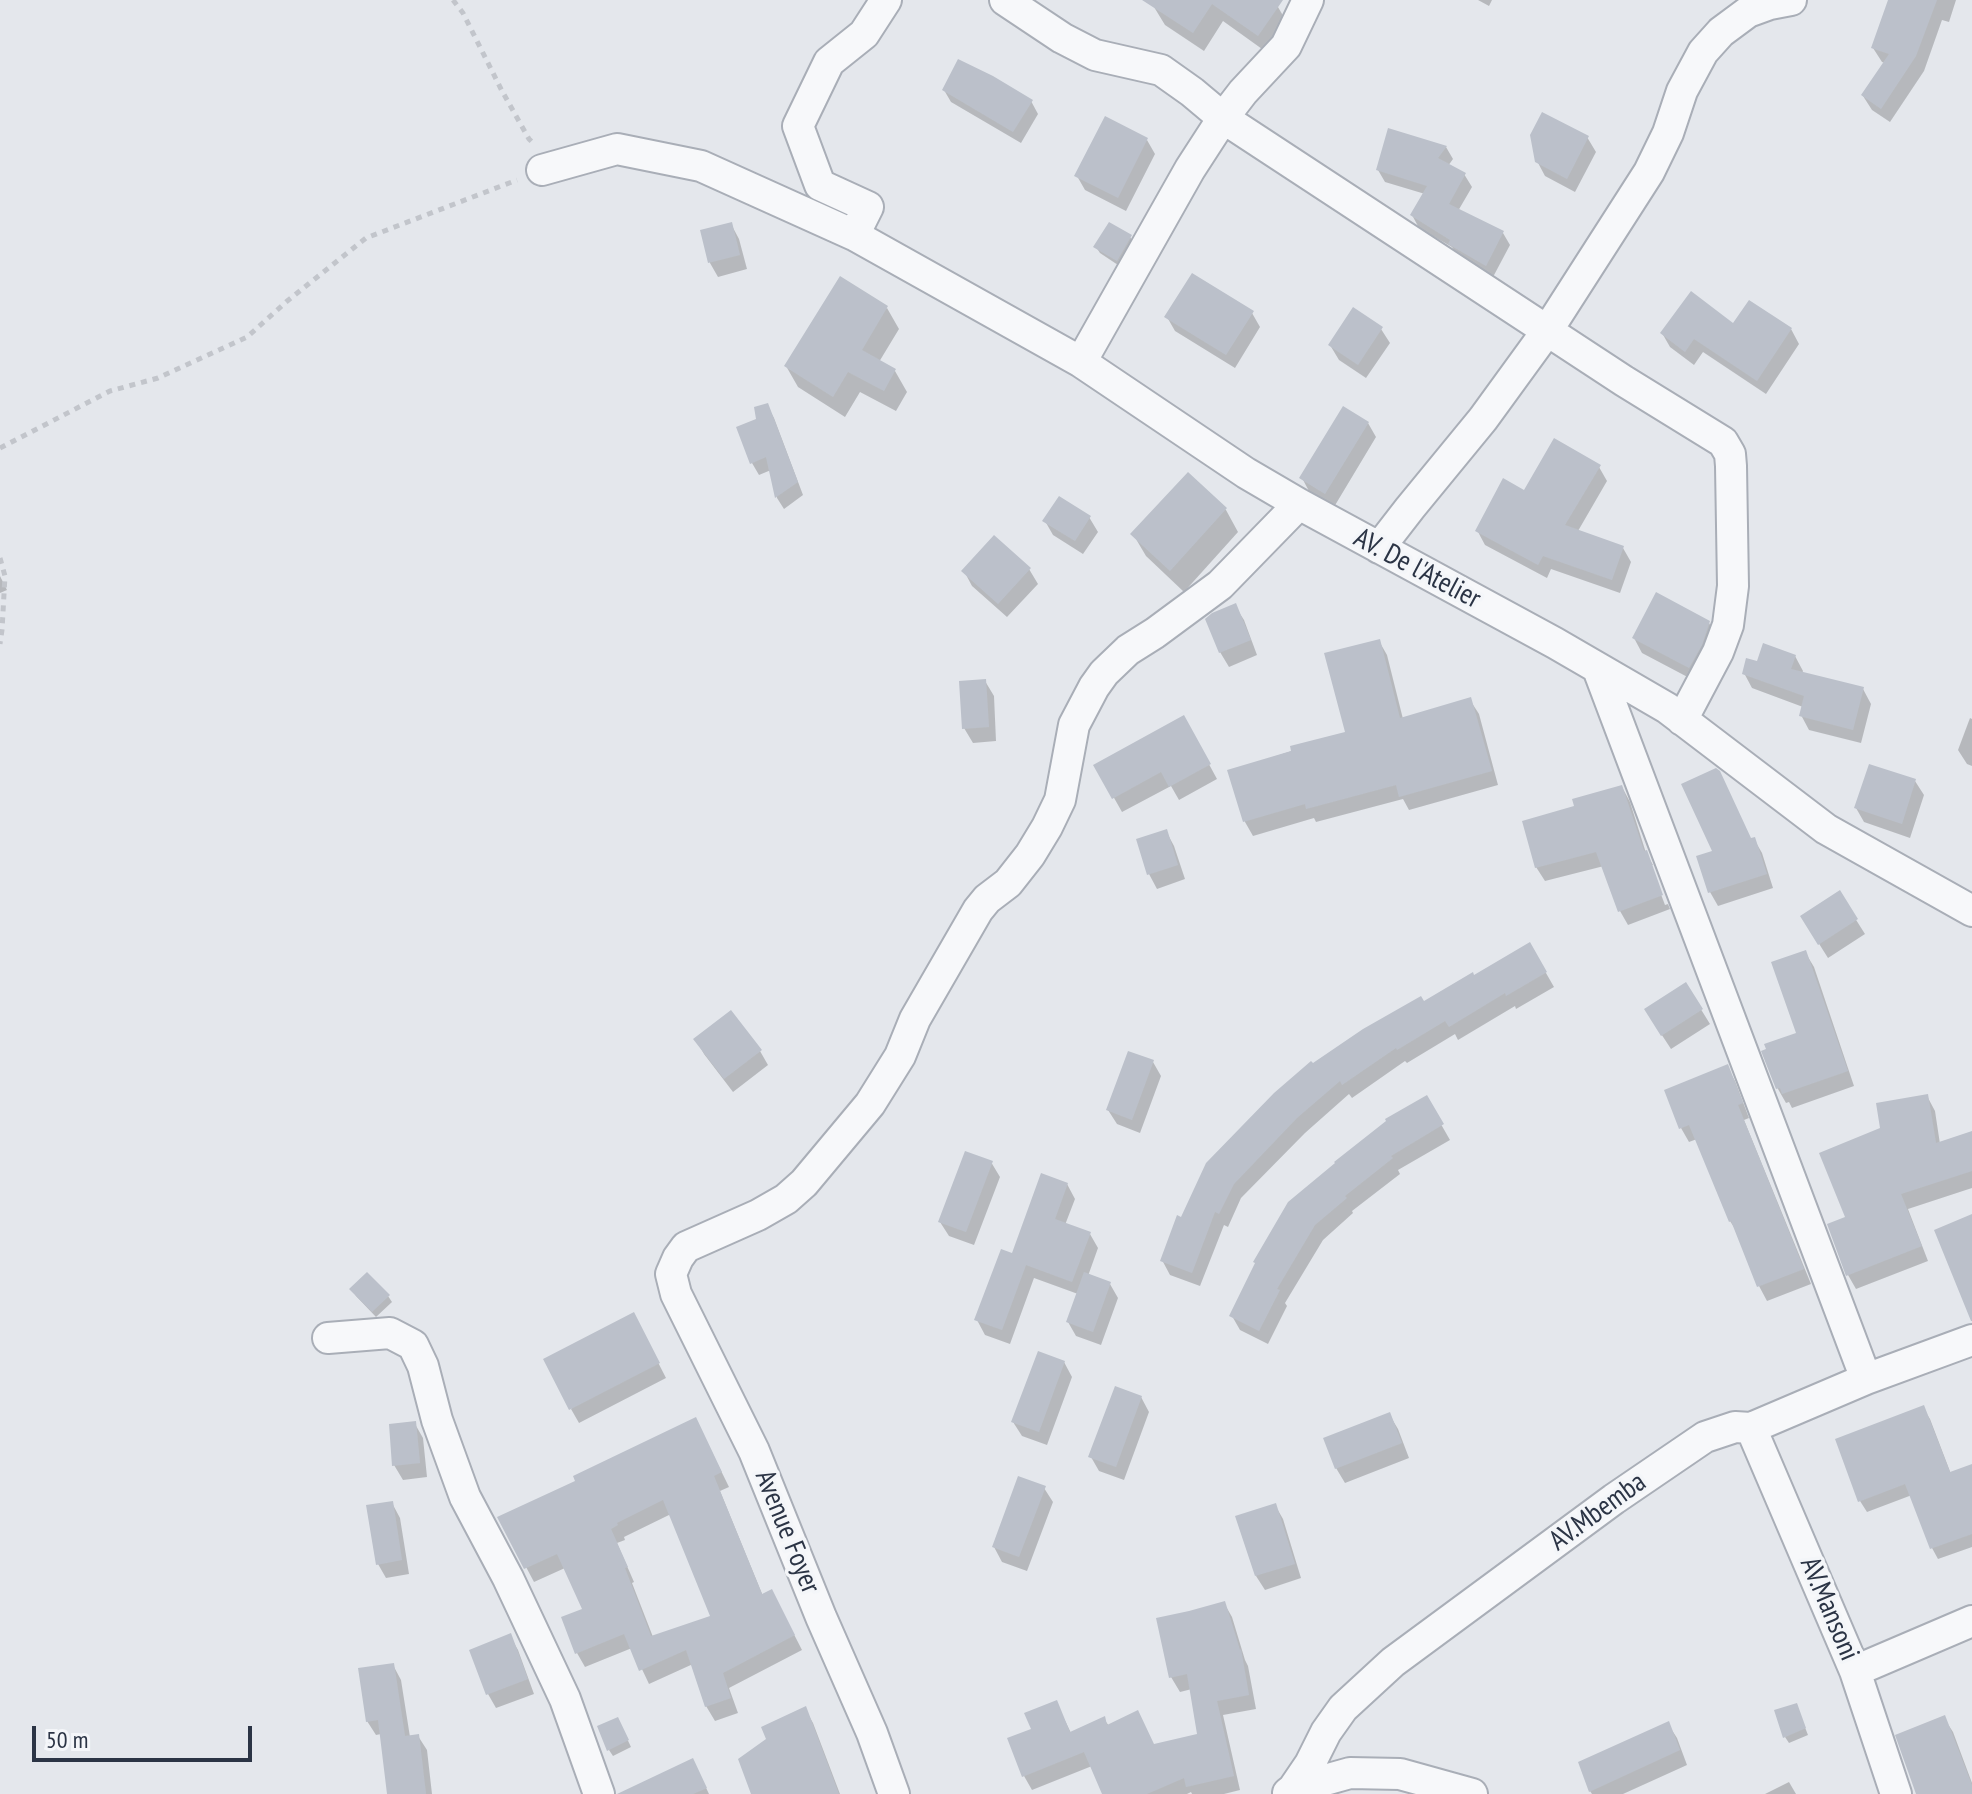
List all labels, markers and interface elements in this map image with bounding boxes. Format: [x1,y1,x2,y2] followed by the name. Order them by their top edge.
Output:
[1348,522,1486,616] street label: AV. De l'Atelier
[747,1465,827,1599] street label: Avenue Foyer
[1543,1466,1653,1558] street label: AV.Mbemba
[1792,1552,1866,1666] street label: AV.Mansoni
[36,1710,256,1760] scale bar
[46,1724,88,1755] text: 50 m

